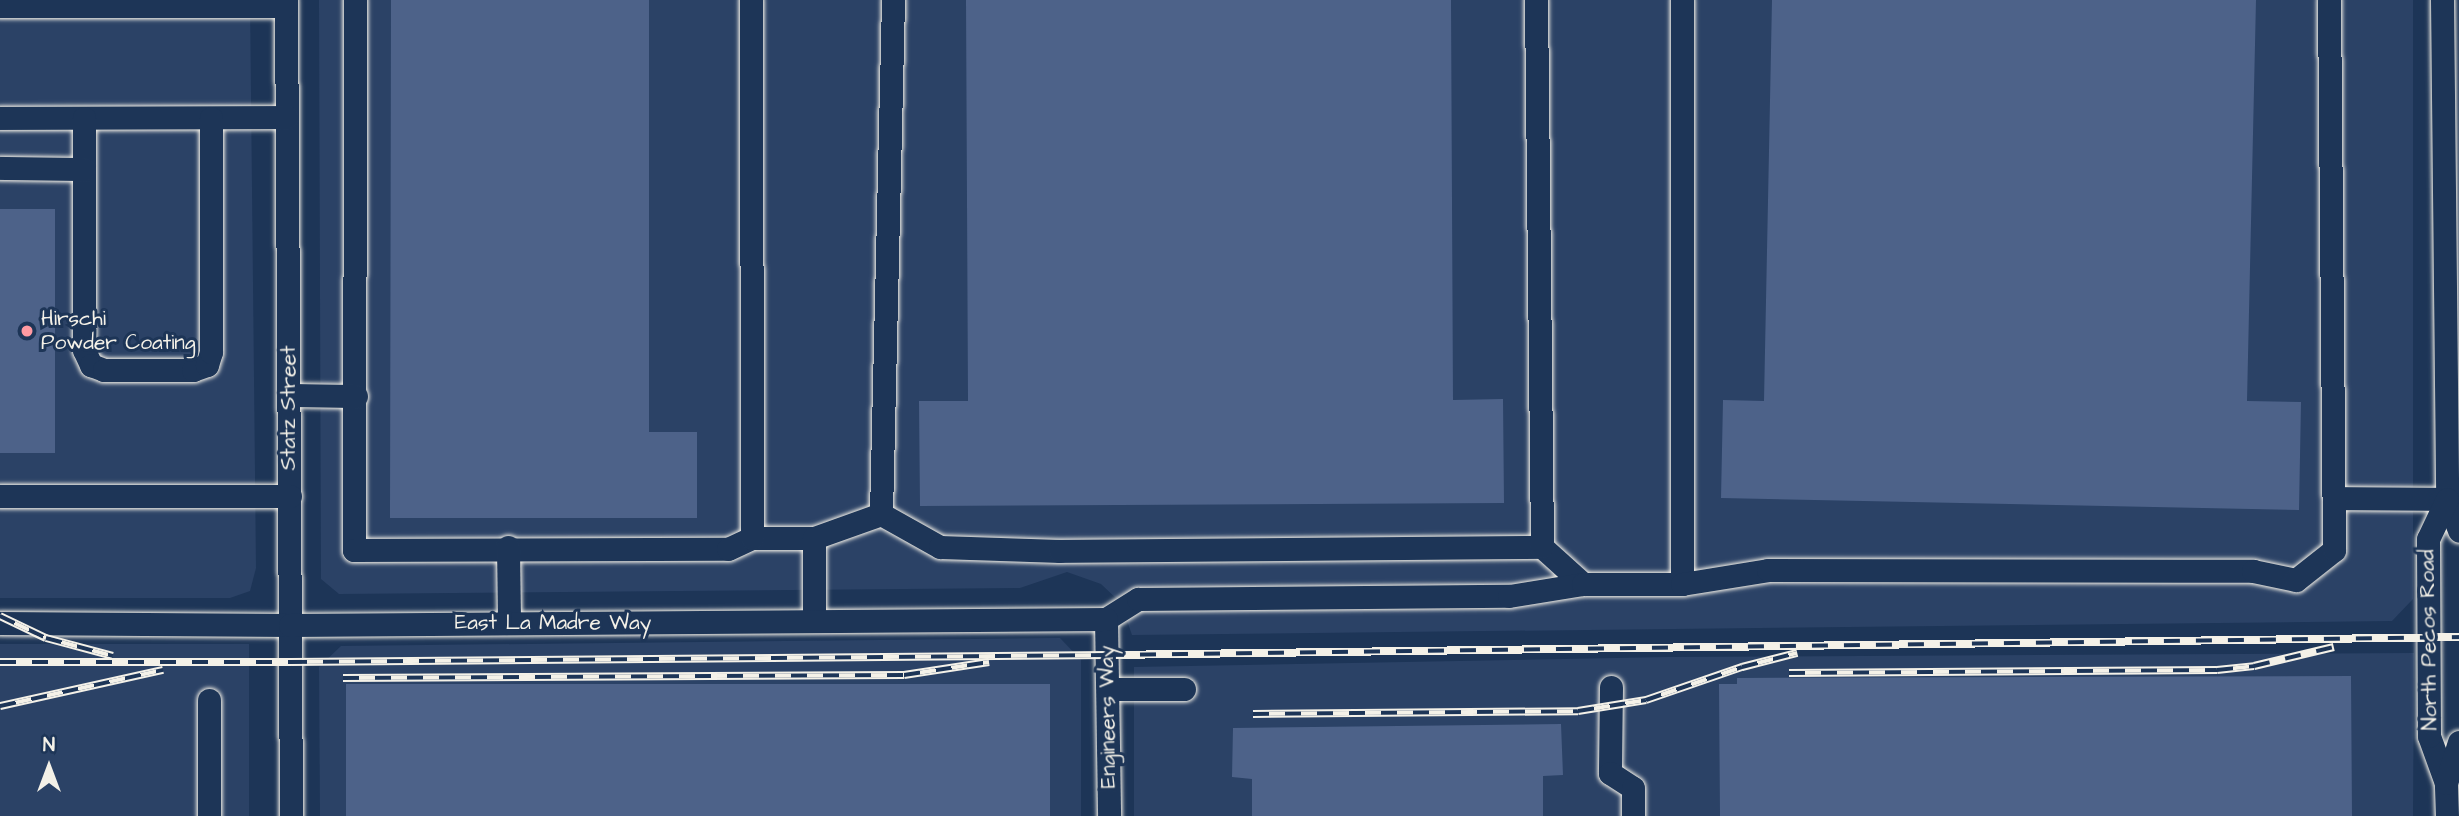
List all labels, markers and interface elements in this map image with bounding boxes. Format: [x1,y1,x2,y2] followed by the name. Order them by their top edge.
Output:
[41,306,196,356] place label: Hirschi Powder Coating
[19,323,35,339] marker: Hirschi Powder Coating
[276,346,302,470] street label: Statz Street
[2415,549,2443,731] street label: North Pecos Road
[455,610,651,636] street label: East La Madre Way
[1094,645,1122,789] street label: Engineers Way
[14,732,84,802] north arrow
[43,732,55,759] text: N

